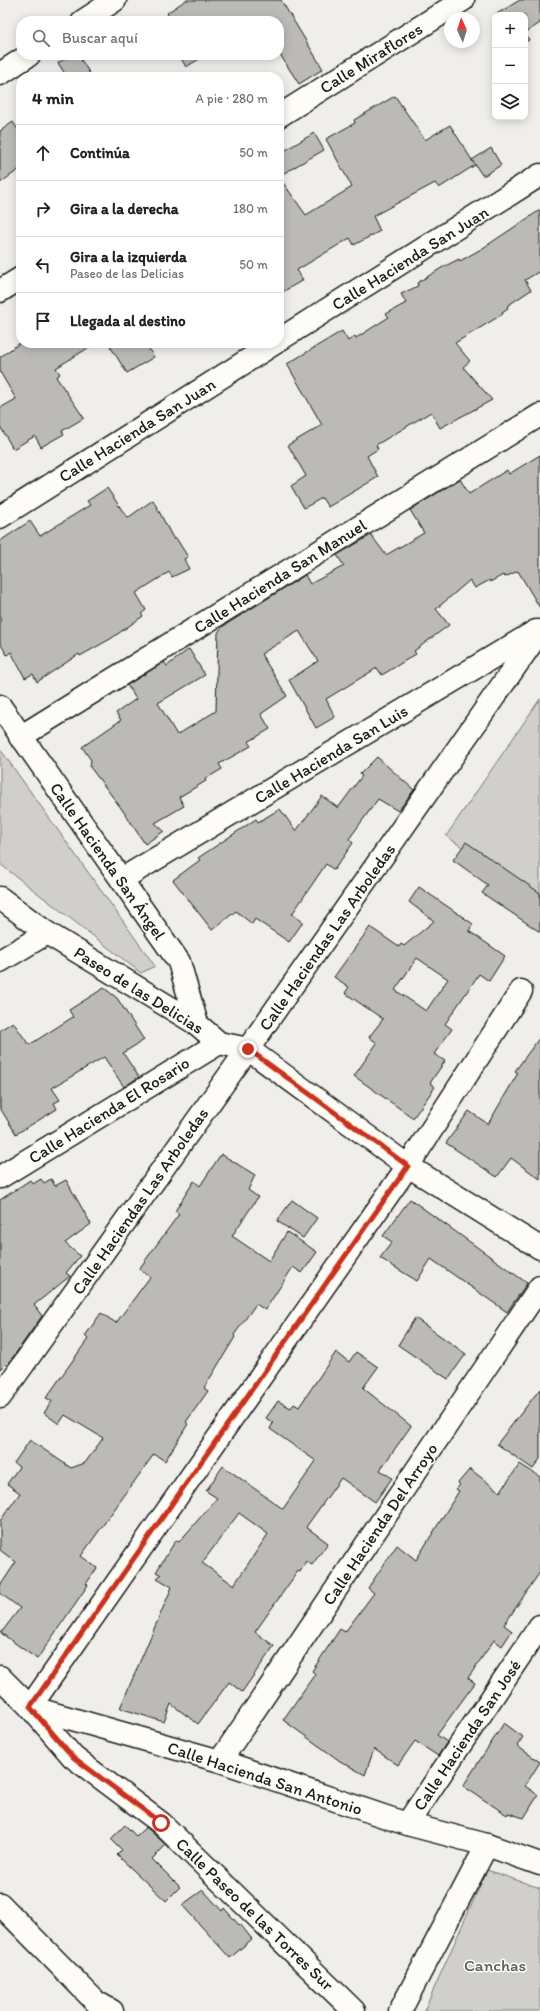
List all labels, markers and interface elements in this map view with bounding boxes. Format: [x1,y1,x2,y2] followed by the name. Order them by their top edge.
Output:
[444,12,480,48] north arrow
[492,12,528,120] map controls
[492,12,528,48] button: +
[16,16,284,60] search box
[316,18,426,98] street label: Calle Miraflores
[30,27,52,49] icon: search
[62,29,138,47] text: Buscar aquí
[492,48,528,84] button: −
[492,84,528,120] button: layers
[32,88,74,108] text: 4 min
[196,91,268,106] text: A pie · 280 m
[32,142,54,164] icon: ahead
[70,144,130,162] text: Continúa
[239,145,268,160] text: 50 m
[32,198,54,220] icon: right
[70,200,179,218] text: Gira a la derecha
[233,201,268,216] text: 180 m
[328,201,492,314] street label: Calle Hacienda San Juan
[70,248,187,266] text: Gira a la izquierda
[32,254,54,276] icon: left
[239,257,268,272] text: 50 m
[70,266,184,281] text: Paseo de las Delicias
[32,310,54,332] icon: arrive
[70,312,186,330] text: Llegada al destino
[55,373,219,486] street label: Calle Hacienda San Juan
[190,515,370,637] street label: Calle Hacienda San Manuel
[251,700,411,808] street label: Calle Hacienda San Luis
[46,778,170,944] street label: Calle Hacienda San Ángel
[255,840,399,1034] street label: Calle Haciendas Las Arboledas
[71,942,207,1038] street label: Paseo de las Delicias
[239,1040,257,1058] route end
[25,1052,193,1168] street label: Calle Hacienda El Rosario
[68,1104,212,1298] street label: Calle Haciendas Las Arboledas
[318,1439,442,1609] street label: Calle Hacienda Del Arroyo
[409,1656,525,1814] street label: Calle Hacienda San José
[165,1737,365,1819] street label: Calle Hacienda San Antonio
[152,1814,170,1832] route start
[172,1833,338,1995] street label: Calle Paseo de las Torres Sur
[464,1955,526,1975] park label: Canchas

